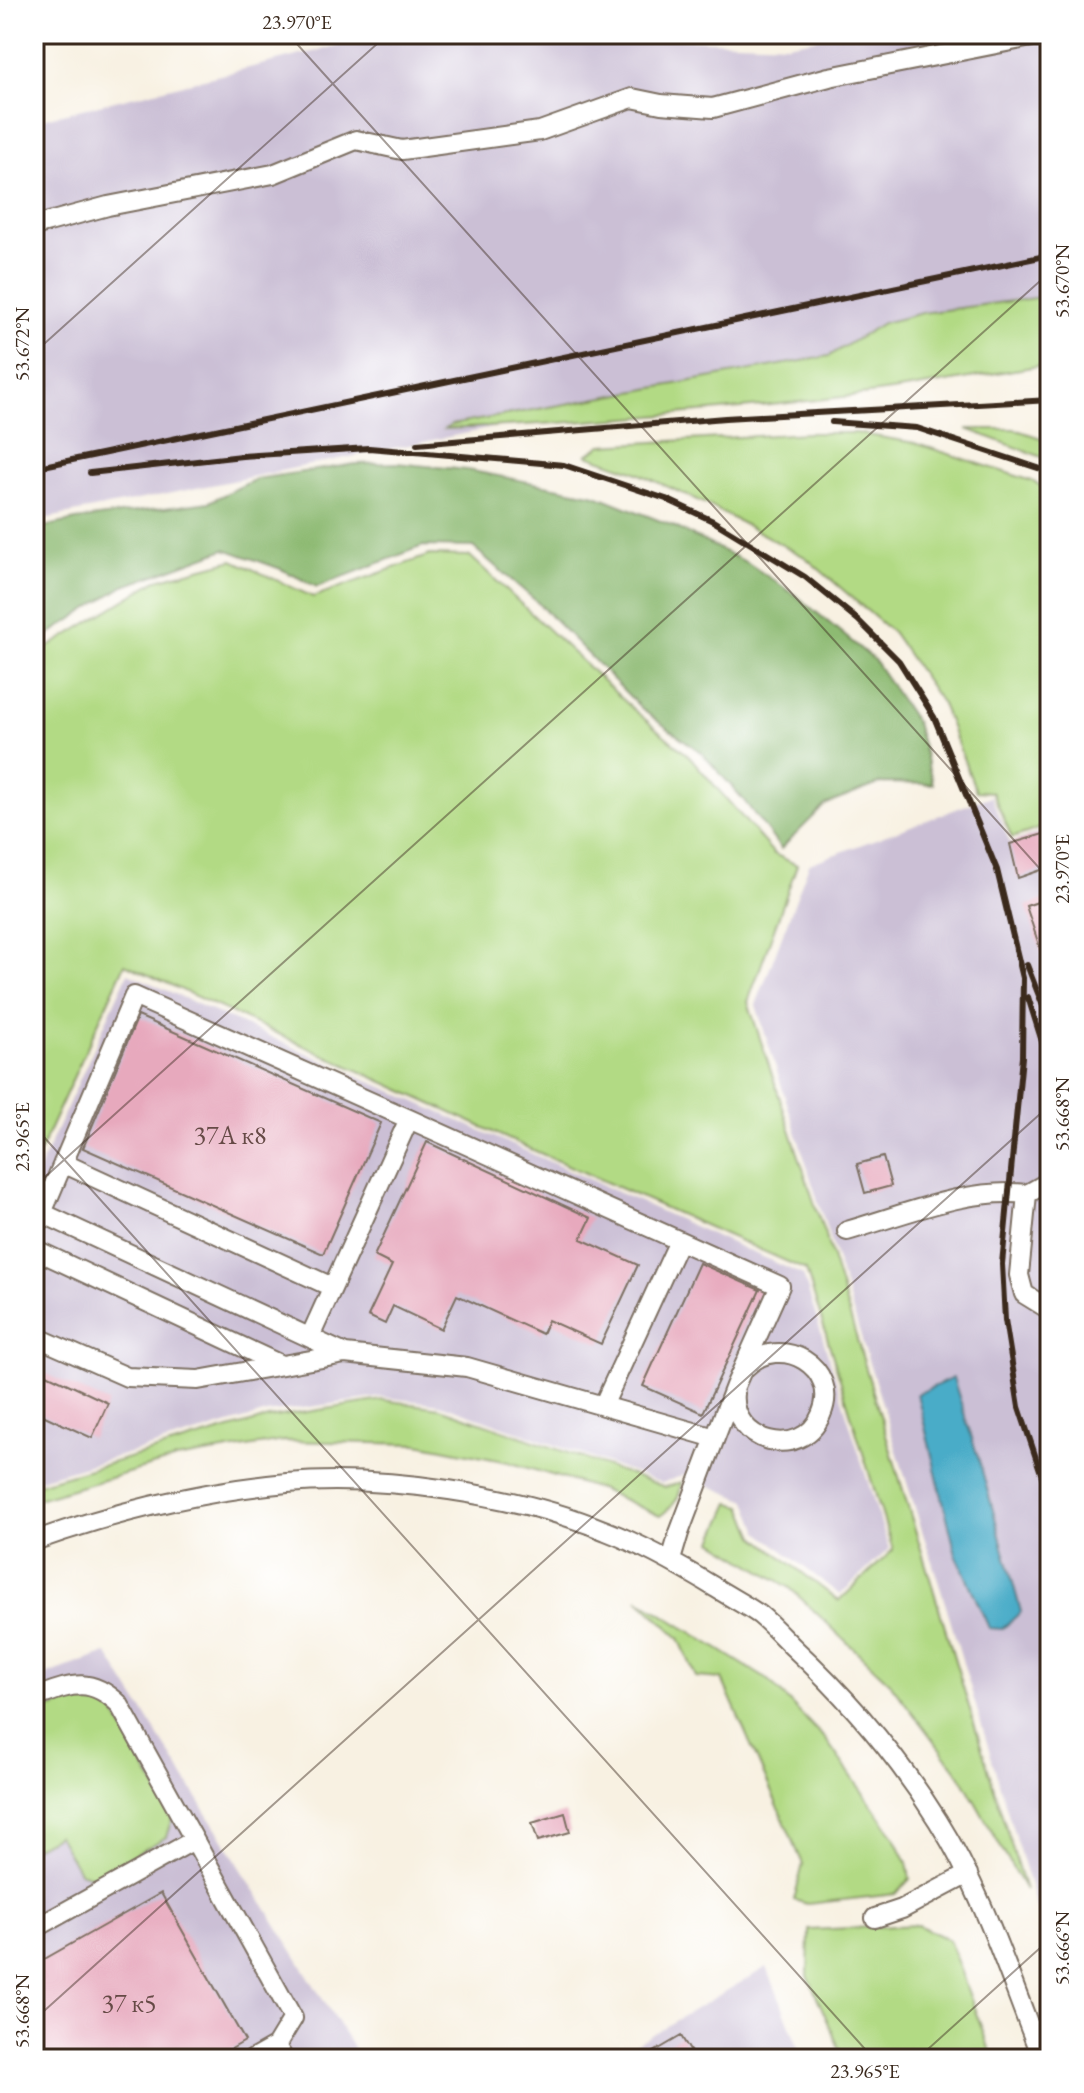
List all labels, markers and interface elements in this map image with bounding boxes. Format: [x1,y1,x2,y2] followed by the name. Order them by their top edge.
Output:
[262,9,332,35] text: 23.970°E
[1049,244,1075,318] text: 53.670°N
[9,307,35,381] text: 53.672°N
[1049,834,1075,904] text: 23.970°E
[1049,1077,1075,1151] text: 53.668°N
[9,1102,35,1172] text: 23.965°E
[193,1118,267,1152] house number: 37А к8
[1049,1911,1075,1985] text: 53.666°N
[9,1974,35,2048] text: 53.668°N
[101,1986,157,2020] house number: 37 к5
[830,2058,900,2084] text: 23.965°E

